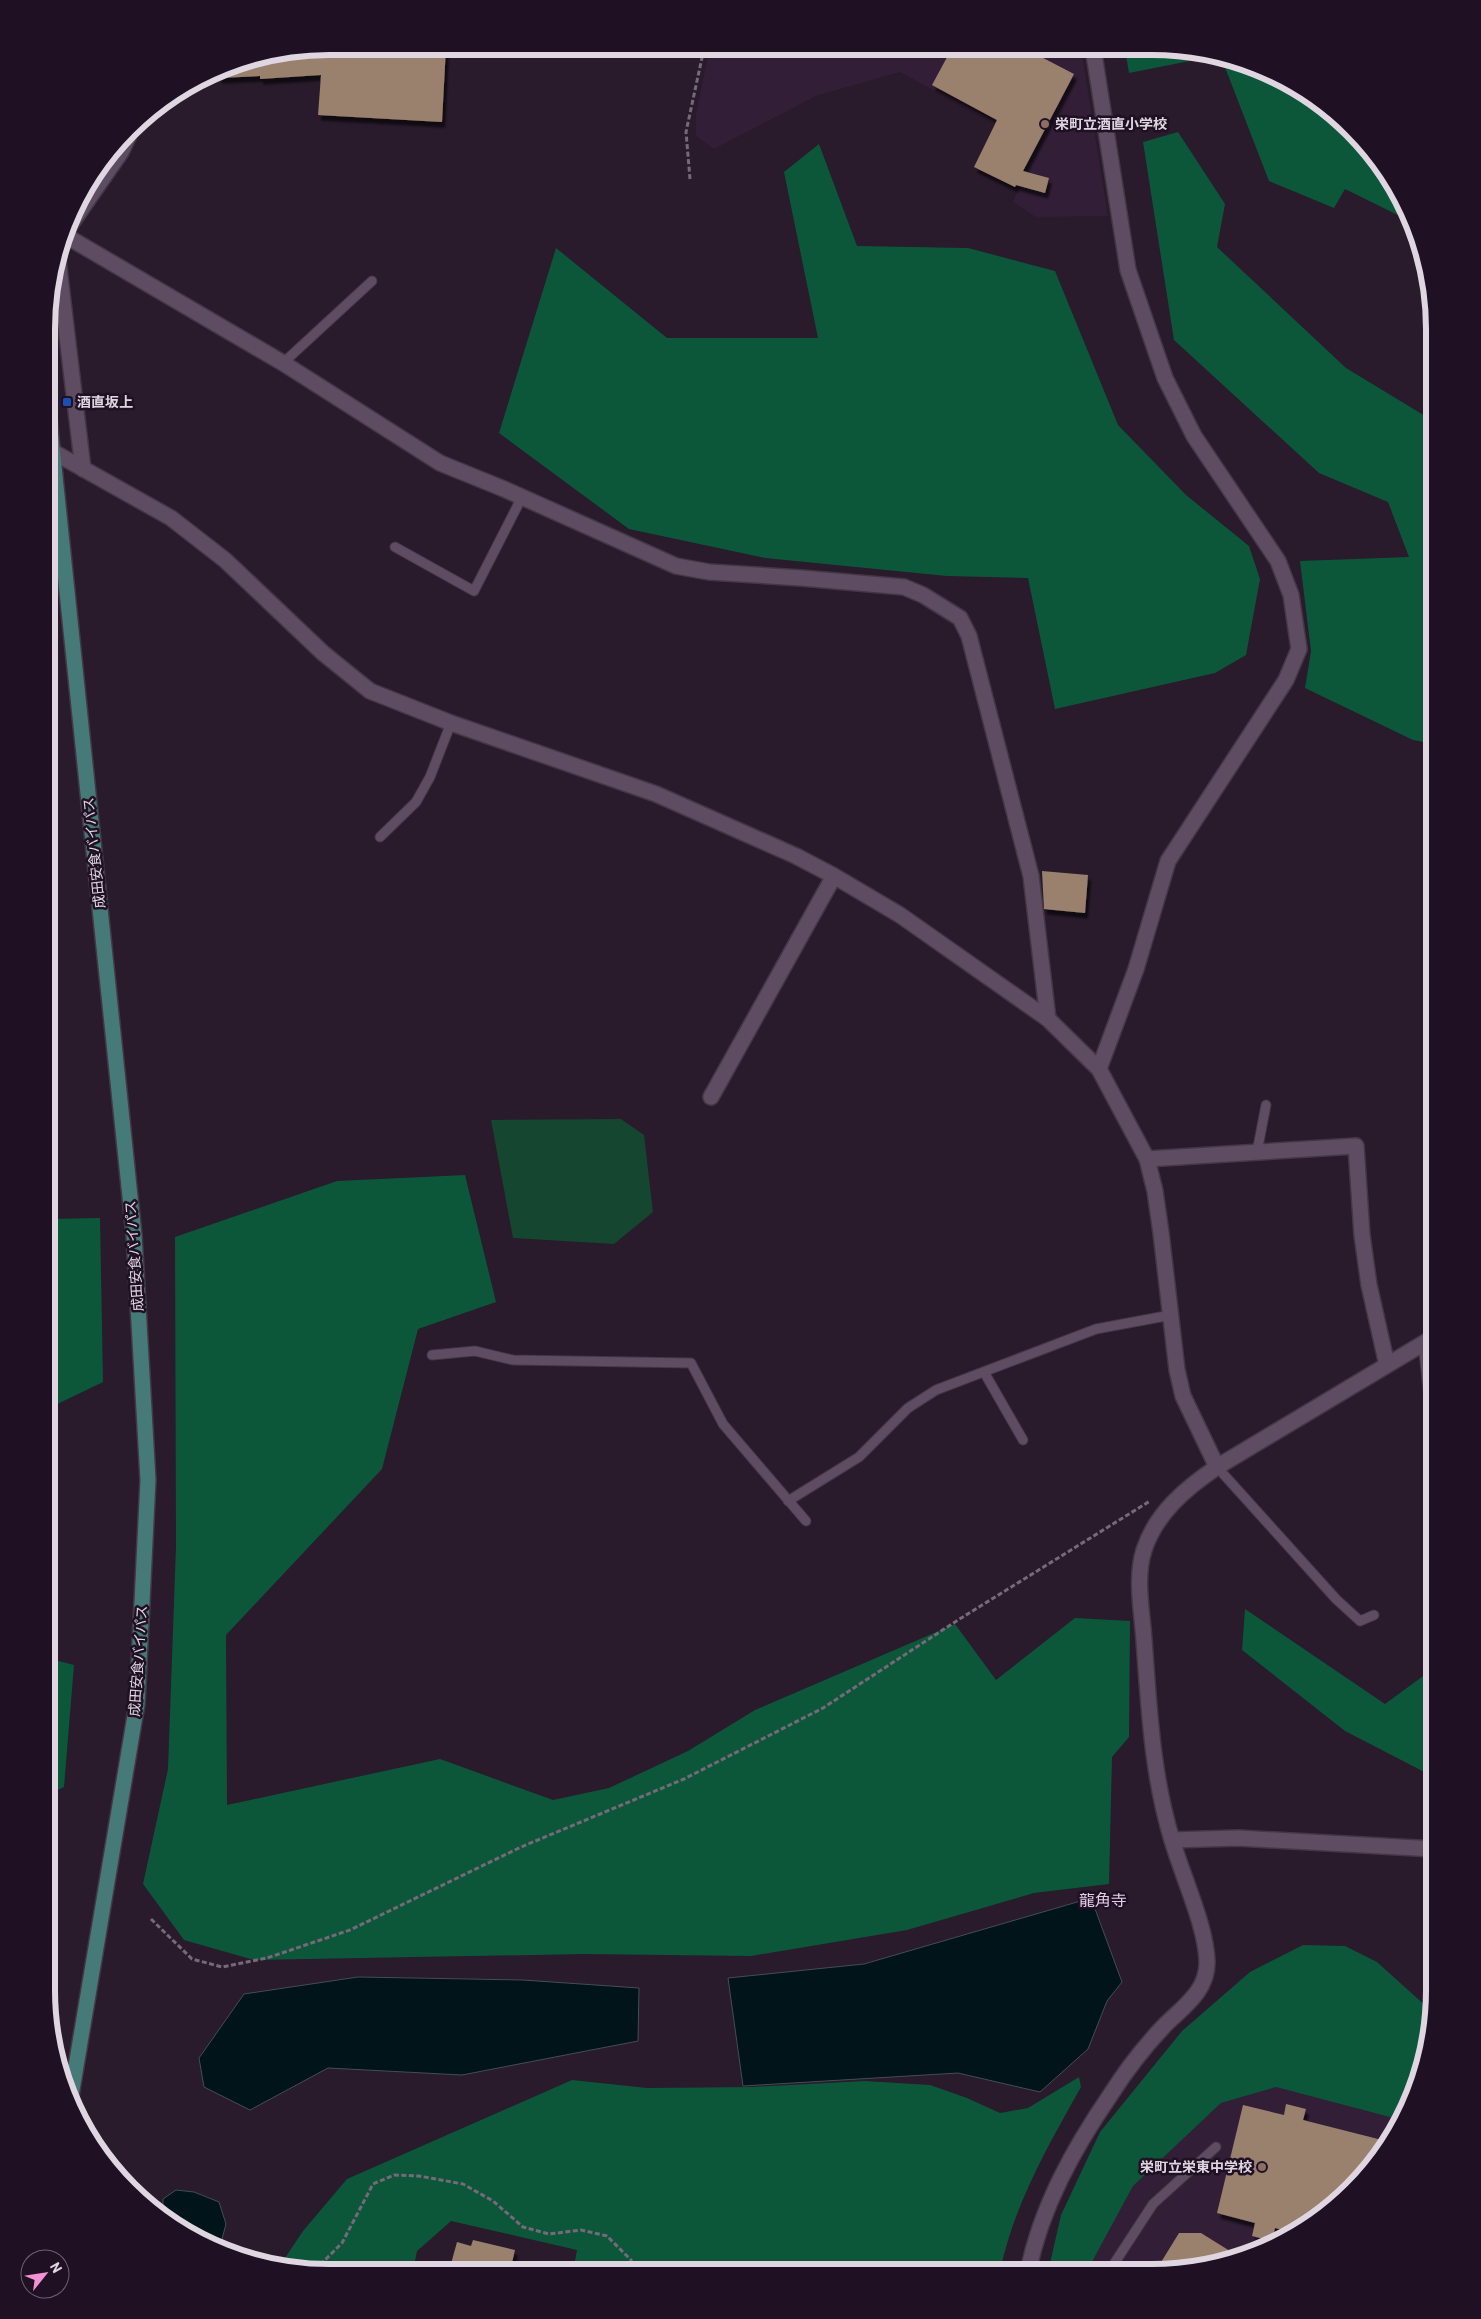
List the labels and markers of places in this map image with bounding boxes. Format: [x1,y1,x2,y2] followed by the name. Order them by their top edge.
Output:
[1055,115,1167,132] place label: 栄町立酒直小学校
[1039,118,1051,130] marker: 栄町立酒直小学校
[77,393,133,410] place label: 酒直坂上
[61,396,73,408] marker: 酒直坂上
[1140,2158,1252,2175] place label: 栄町立栄東中学校
[1256,2161,1268,2173] marker: 栄町立栄東中学校

